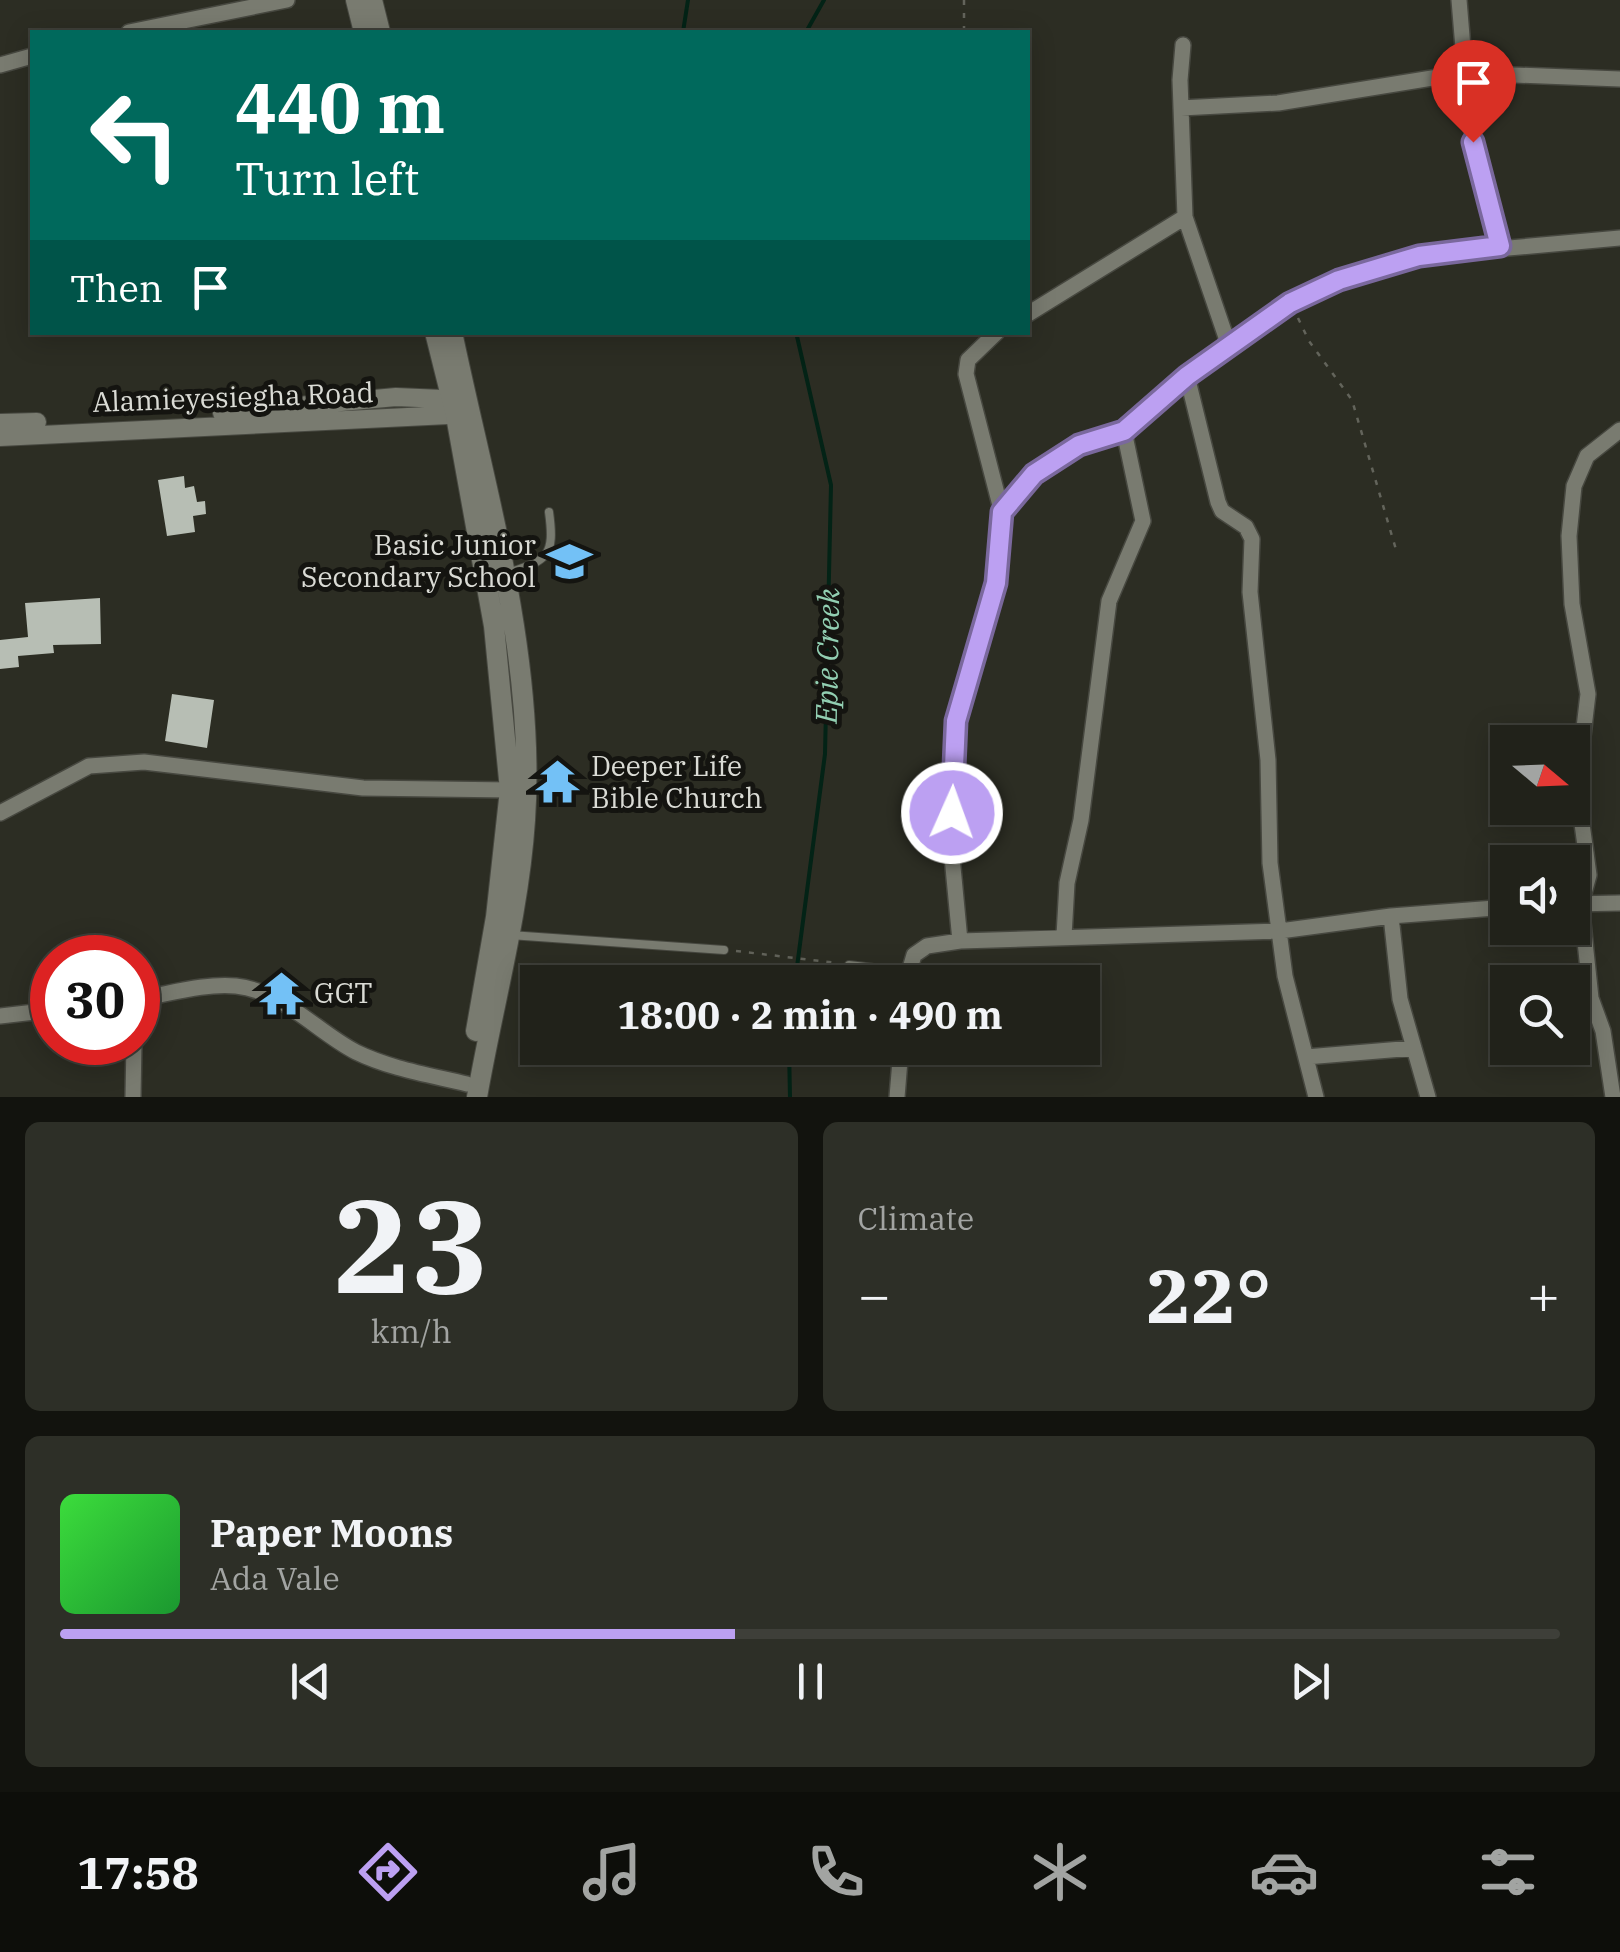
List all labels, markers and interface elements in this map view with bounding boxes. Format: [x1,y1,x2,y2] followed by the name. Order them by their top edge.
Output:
[1431,40,1516,143] pin
[1446,55,1501,110] icon: arrive
[235,61,445,152] text: 440 m
[70,70,200,200] icon: left
[235,149,419,207] text: Turn left
[183,260,238,315] icon: arrive
[70,263,163,312] text: Then
[92,373,374,420] street label: Alamieyesiegha Road
[301,526,537,595] place label: Basic Junior Secondary School
[545,537,593,585] school or university icon: Basic Junior Secondary School
[806,588,847,725] water label: Epie Creek
[1490,725,1590,825] north arrow
[1490,725,1590,1065] map controls
[591,747,763,816] place label: Deeper Life Bible Church
[534,758,582,806] temple icon: Deeper Life Bible Church
[900,761,1004,865] position arrow
[1490,845,1590,945] button: sound
[30,935,160,1065] speed limit sign: 30
[1490,965,1590,1065] button: search
[257,969,305,1017] temple icon: GGT
[314,974,373,1011] place label: GGT
[617,990,1003,1039] text: 18:00 · 2 min · 490 m
[333,1160,489,1329] text: 23
[858,1197,974,1239] text: Climate
[1146,1246,1271,1344] text: 22°
[858,1259,891,1330] text: −
[1527,1259,1560,1330] text: +
[371,1310,452,1352] text: km/h
[210,1508,453,1557] text: Paper Moons
[210,1557,340,1599] text: Ada Vale
[283,1654,338,1709] icon: previous
[783,1654,838,1709] icon: pause
[1283,1654,1338,1709] icon: next
[353,1837,423,1907] icon: directions
[577,1837,647,1907] icon: music
[801,1837,871,1907] icon: phone
[1025,1837,1095,1907] icon: climate
[1249,1837,1319,1907] icon: car
[1473,1837,1543,1907] icon: filters
[77,1843,199,1901] text: 17:58

